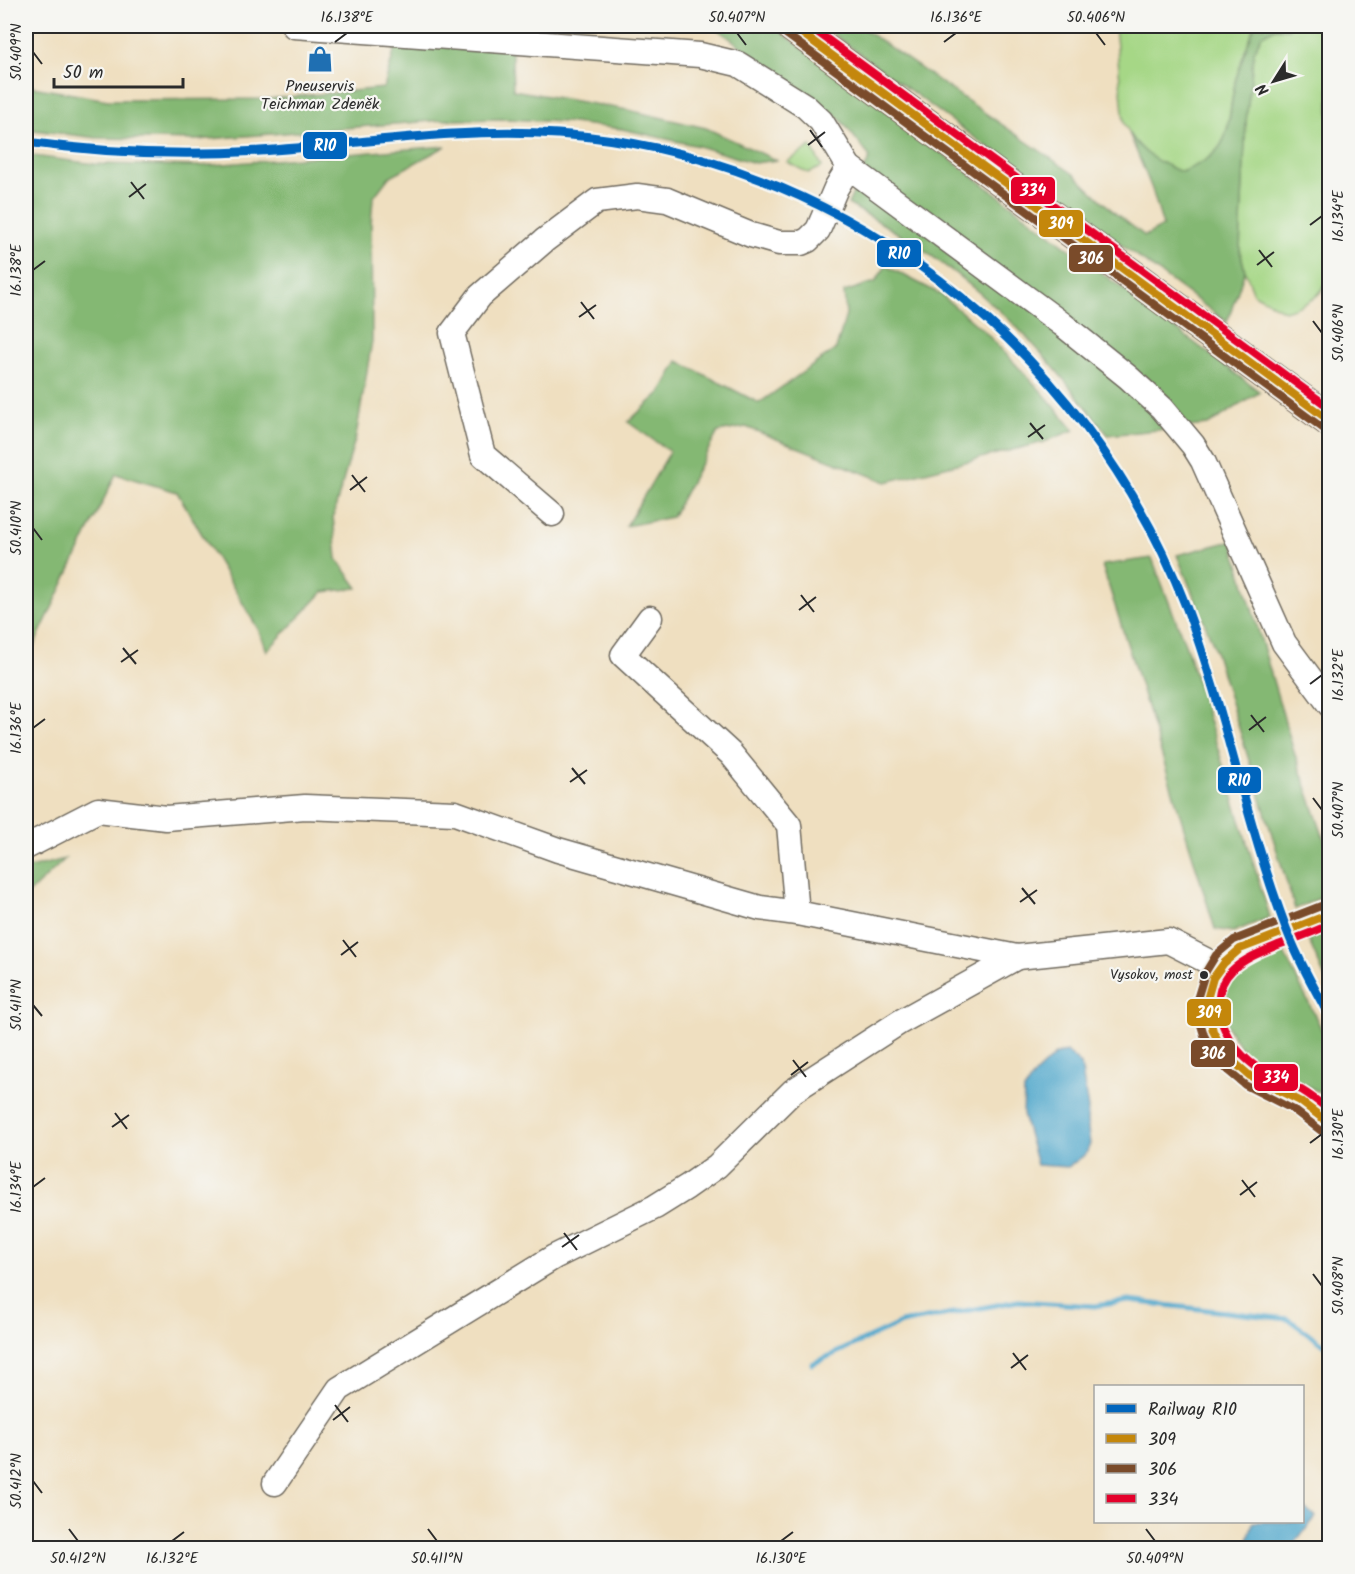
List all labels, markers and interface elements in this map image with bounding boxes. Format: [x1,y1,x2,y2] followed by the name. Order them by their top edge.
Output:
[321,6,375,30] text: 16.138°E
[708,6,766,30] text: 50.407°N
[930,6,983,30] text: 16.136°E
[1067,6,1125,30] text: 50.406°N
[5,23,29,81] text: 50.409°N
[305,44,335,74] shop icon: Pneuservis Teichman Zdeněk
[54,51,183,89] scale bar
[1244,51,1304,111] north arrow
[63,59,103,88] text: 50 m
[261,74,380,117] place label: Pneuservis Teichman Zdeněk
[1250,78,1276,101] text: N
[302,131,348,160] line badge: R10
[314,134,337,159] text: R10
[1010,176,1056,205] line badge: 334
[1019,179,1046,204] text: 334
[1327,189,1351,242] text: 16.134°E
[1038,209,1084,238] line badge: 309
[1047,212,1074,237] text: 309
[876,239,922,268] line badge: R10
[5,242,29,296] text: 16.138°E
[888,242,911,267] text: R10
[1068,244,1114,273] line badge: 306
[1077,247,1104,272] text: 306
[1327,304,1351,362] text: 50.406°N
[5,501,29,555] text: 50.410°N
[1327,648,1351,701] text: 16.132°E
[5,701,29,754] text: 16.136°E
[1217,766,1262,794] line badge: R10
[1228,769,1251,794] text: R10
[1327,781,1351,839] text: 50.407°N
[1110,964,1194,986] place label: Vysokov, most
[1198,969,1210,981] marker: Vysokov, most
[5,979,29,1031] text: 50.411°N
[1186,998,1232,1027] line badge: 309
[1195,1001,1222,1026] text: 309
[1190,1039,1236,1068] line badge: 306
[1199,1042,1226,1067] text: 306
[1253,1063,1299,1092] line badge: 334
[1262,1066,1289,1091] text: 334
[1327,1107,1351,1160] text: 16.130°E
[5,1160,29,1213] text: 16.134°E
[1327,1256,1351,1316] text: 50.408°N
[1094,1385,1304,1523] legend
[1148,1396,1237,1425] text: Railway R10
[1148,1426,1176,1455] text: 309
[5,1453,29,1509] text: 50.412°N
[1148,1456,1177,1485] text: 306
[1148,1486,1179,1515] text: 334
[50,1547,106,1571] text: 50.412°N
[146,1547,199,1571] text: 16.132°E
[411,1547,463,1571] text: 50.411°N
[755,1547,808,1571] text: 16.130°E
[1126,1547,1184,1571] text: 50.409°N

